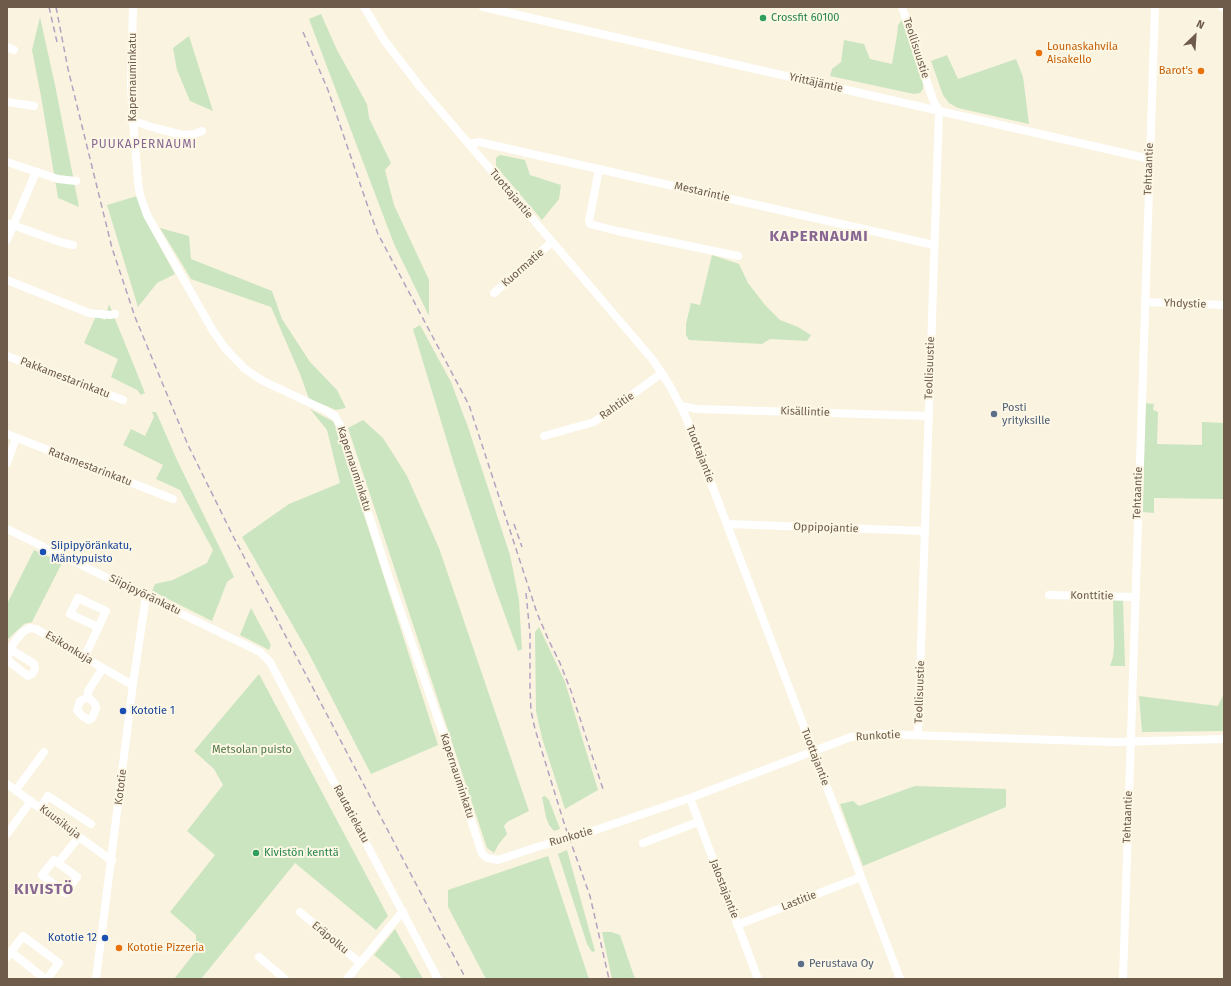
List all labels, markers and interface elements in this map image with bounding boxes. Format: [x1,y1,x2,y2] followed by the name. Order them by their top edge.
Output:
[771,11,839,25] place label: Crossfit 60100
[758,13,768,23] marker: Crossfit 60100
[900,16,932,80] street label: Teollisuustie
[1175,16,1215,56] north arrow
[1194,17,1206,32] text: N
[126,33,140,121] street label: Kapernauminkatu
[1047,40,1118,66] place label: Lounaskahvila Aisakello
[1034,48,1044,58] marker: Lounaskahvila Aisakello
[1159,64,1193,78] place label: Barot's
[1196,66,1206,76] marker: Barot's
[788,70,844,96] street label: Yrittäjäntie
[91,138,197,152] district label: PUUKAPERNAUMI
[1141,142,1157,196] street label: Tehtaantie
[487,167,535,221] street label: Tuottajantie
[673,179,731,205] street label: Mestarintie
[769,228,869,246] district label: KAPERNAUMI
[499,246,547,290] street label: Kuormatie
[1164,297,1206,311] street label: Yhdystie
[922,336,938,400] street label: Teollisuustie
[18,355,112,401] street label: Pakkamestarinkatu
[597,389,637,423] street label: Rahtitie
[1002,401,1050,427] place label: Posti yrityksille
[780,405,830,419] street label: Kisällintie
[989,409,999,419] marker: Posti yrityksille
[683,423,717,485] street label: Tuottajantie
[334,425,374,513] street label: Kapernauminkatu
[46,445,134,489] street label: Ratamestarinkatu
[1130,466,1146,520] street label: Tehtaantie
[793,520,859,536] street label: Oppipojantie
[51,539,132,565] place label: Siipipyöränkatu, Mäntypuisto
[38,547,48,557] marker: Siipipyöränkatu, Mäntypuisto
[107,572,183,618] street label: Siipipyöränkatu
[1070,589,1114,603] street label: Konttitie
[43,629,95,667] street label: Esikonkuja
[912,660,928,724] street label: Teollisuustie
[131,704,175,718] place label: Kototie 1
[118,706,128,716] marker: Kototie 1
[798,726,832,788] street label: Tuottajantie
[855,728,901,744] street label: Runkotie
[437,732,477,820] street label: Kapernauminkatu
[212,743,292,757] park label: Metsolan puisto
[112,768,130,806] street label: Kototie
[330,783,372,845] street label: Rautatiekatu
[1120,790,1136,844] street label: Tehtaantie
[37,802,83,842] street label: Kuusikuja
[548,825,594,849] street label: Runkotie
[264,846,339,860] place label: Kivistön kenttä
[251,848,261,858] marker: Kivistön kenttä
[707,858,741,920] street label: Jalostajantie
[14,881,74,899] district label: KIVISTÖ
[780,888,818,914] street label: Lastitie
[309,919,351,957] street label: Eräpolku
[48,931,97,945] place label: Kototie 12
[100,933,110,943] marker: Kototie 12
[127,941,204,955] place label: Kototie Pizzeria
[114,943,124,953] marker: Kototie Pizzeria
[809,957,874,971] place label: Perustava Oy
[796,959,806,969] marker: Perustava Oy

